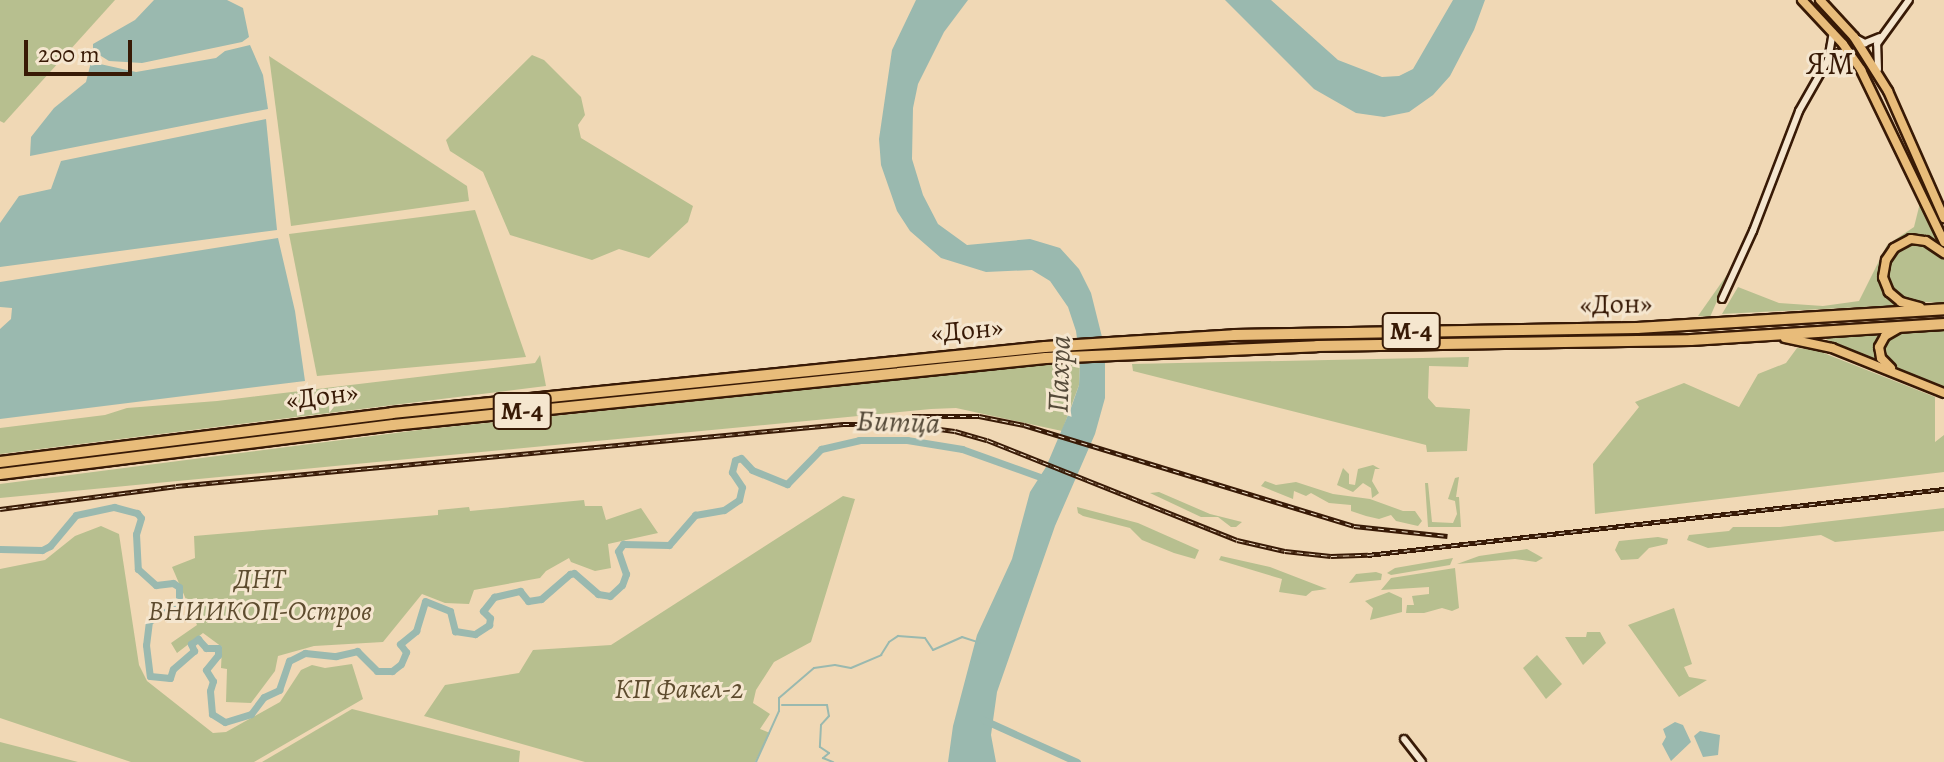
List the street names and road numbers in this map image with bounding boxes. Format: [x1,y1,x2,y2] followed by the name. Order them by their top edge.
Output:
[1580,287,1652,321] street label: «Дон»
[1381,309,1441,353] road number: М-4
[930,310,1004,350] street label: «Дон»
[284,375,360,417] street label: «Дон»
[492,389,552,433] road number: М-4

